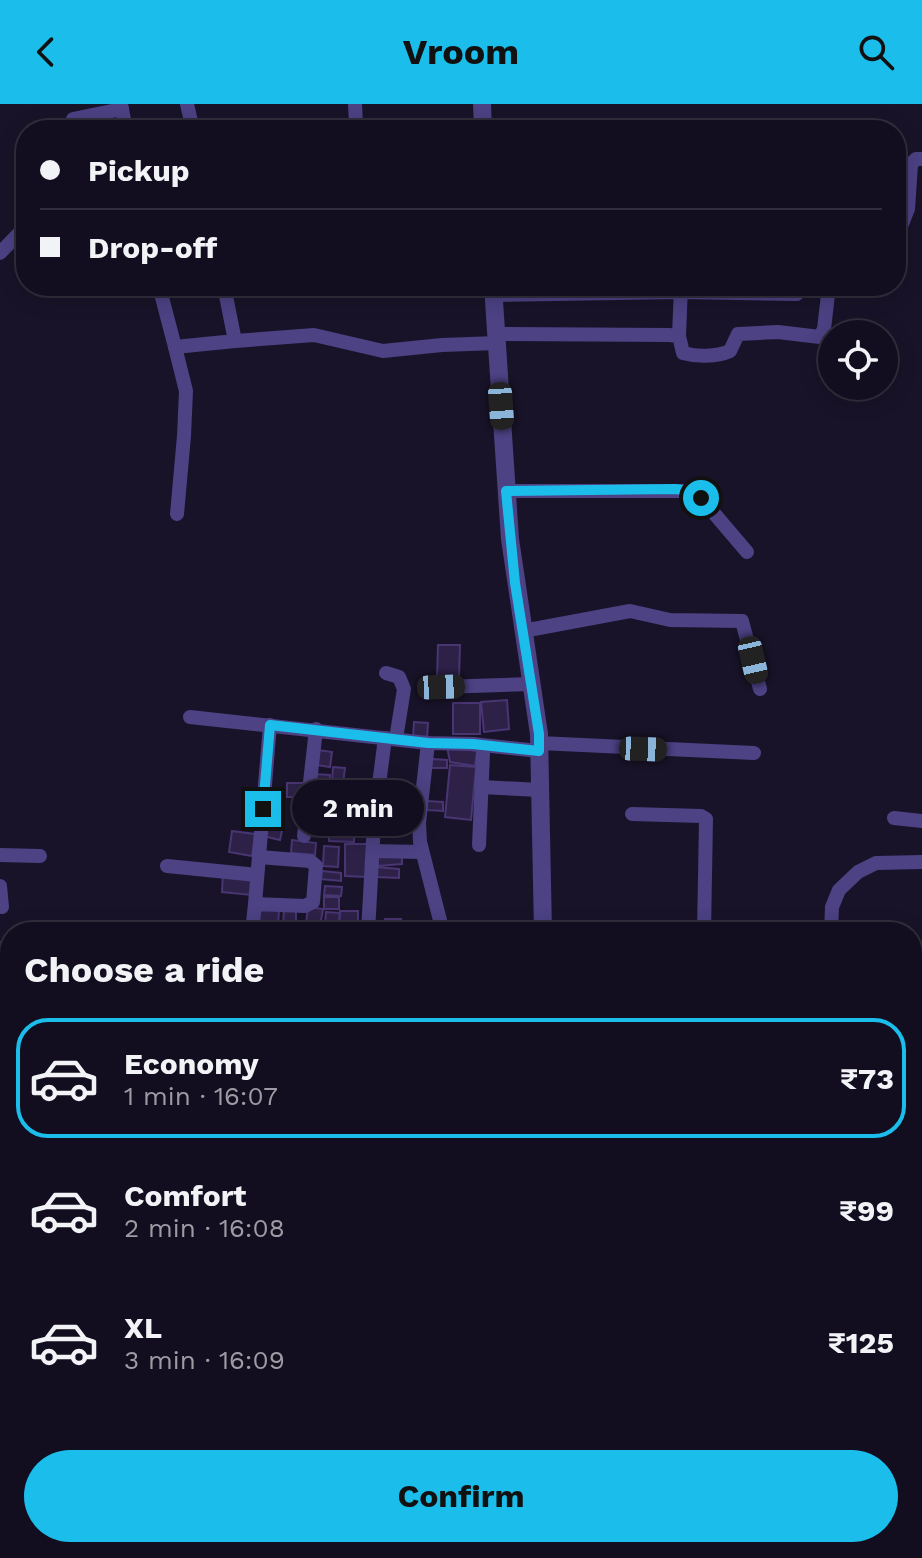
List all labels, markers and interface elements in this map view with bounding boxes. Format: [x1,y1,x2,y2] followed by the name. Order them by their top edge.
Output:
[24,30,68,74] icon: back
[854,30,898,74] icon: search
[403,31,519,73] text: Vroom
[88,153,190,188] text: Pickup
[88,230,217,265] text: Drop-off
[818,320,898,400] map controls
[818,320,898,400] button: locate
[487,381,515,431] car
[683,480,719,516] route start
[736,634,770,686] car
[417,674,465,700] car
[619,736,667,762] car
[291,781,423,837] callout: 2 min
[245,791,281,827] route end
[322,793,394,823] text: 2 min
[24,949,264,991] text: Choose a ride
[28,1042,100,1114] icon: car
[124,1046,259,1081] text: Economy
[840,1061,894,1096] text: ₹73
[124,1081,278,1111] text: 1 min · 16:07
[28,1174,100,1246] icon: car
[124,1178,246,1213] text: Comfort
[839,1193,894,1228] text: ₹99
[124,1213,285,1243] text: 2 min · 16:08
[28,1306,100,1378] icon: car
[124,1310,162,1345] text: XL
[828,1325,894,1360] text: ₹125
[124,1345,285,1375] text: 3 min · 16:09
[24,1450,898,1542] button: Confirm

